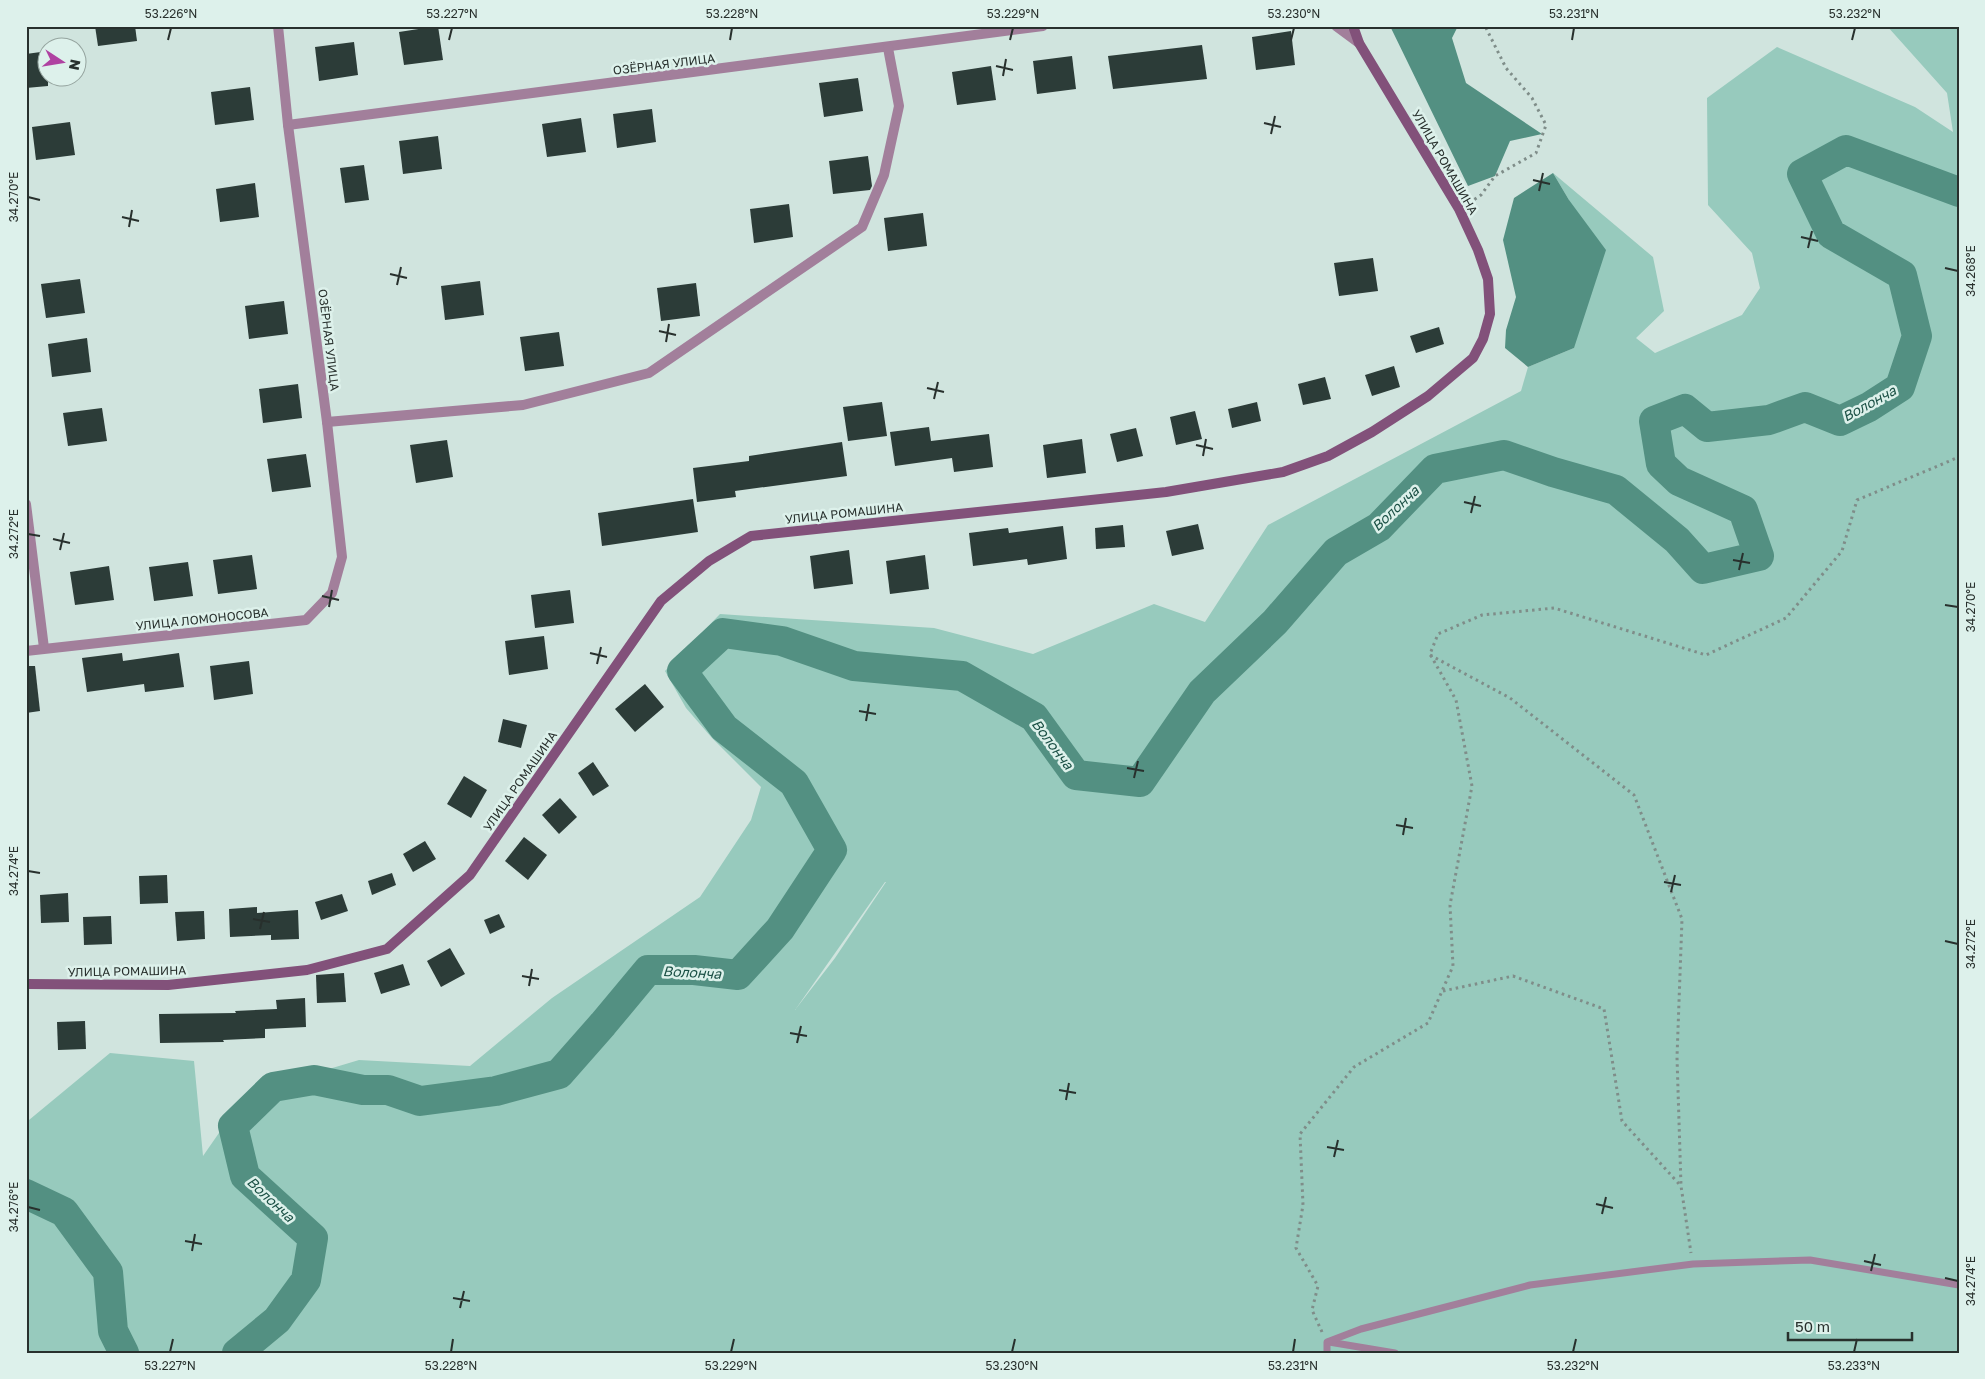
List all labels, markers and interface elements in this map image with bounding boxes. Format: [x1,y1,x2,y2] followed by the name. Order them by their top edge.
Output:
[145,6,197,21] text: 53.226°N
[426,6,478,21] text: 53.227°N
[706,6,758,21] text: 53.228°N
[987,6,1039,21] text: 53.229°N
[1268,6,1320,21] text: 53.230°N
[1549,6,1599,21] text: 53.231°N
[1829,6,1881,21] text: 53.232°N
[38,38,88,88] north arrow
[612,50,716,78] street label: ОЗЁРНАЯ УЛИЦА
[66,58,85,72] text: N
[1409,107,1481,217] street label: УЛИЦА РОМАШИНА
[6,172,21,222] text: 34.270°E
[1963,245,1978,297] text: 34.268°E
[315,288,343,392] street label: ОЗЁРНАЯ УЛИЦА
[1839,381,1900,425] water label: Волонча
[1368,481,1423,534] water label: Волонча
[784,499,904,527] street label: УЛИЦА РОМАШИНА
[6,509,21,559] text: 34.272°E
[1963,582,1978,632] text: 34.270°E
[135,605,269,633] street label: УЛИЦА ЛОМОНОСОВА
[1029,716,1078,773] water label: Волонча
[480,728,560,834] street label: УЛИЦА РОМАШИНА
[6,846,21,896] text: 34.274°E
[1963,919,1978,969] text: 34.272°E
[68,962,186,980] street label: УЛИЦА РОМАШИНА
[662,962,723,982] water label: Волонча
[244,1173,299,1226] water label: Волонча
[6,1182,21,1232] text: 34.276°E
[1963,1256,1978,1306] text: 34.274°E
[1788,1309,1911,1341] scale bar
[1795,1317,1830,1335] text: 50 m
[144,1358,196,1373] text: 53.227°N
[425,1358,477,1373] text: 53.228°N
[705,1358,757,1373] text: 53.229°N
[986,1358,1038,1373] text: 53.230°N
[1268,1358,1318,1373] text: 53.231°N
[1547,1358,1599,1373] text: 53.232°N
[1828,1358,1880,1373] text: 53.233°N

